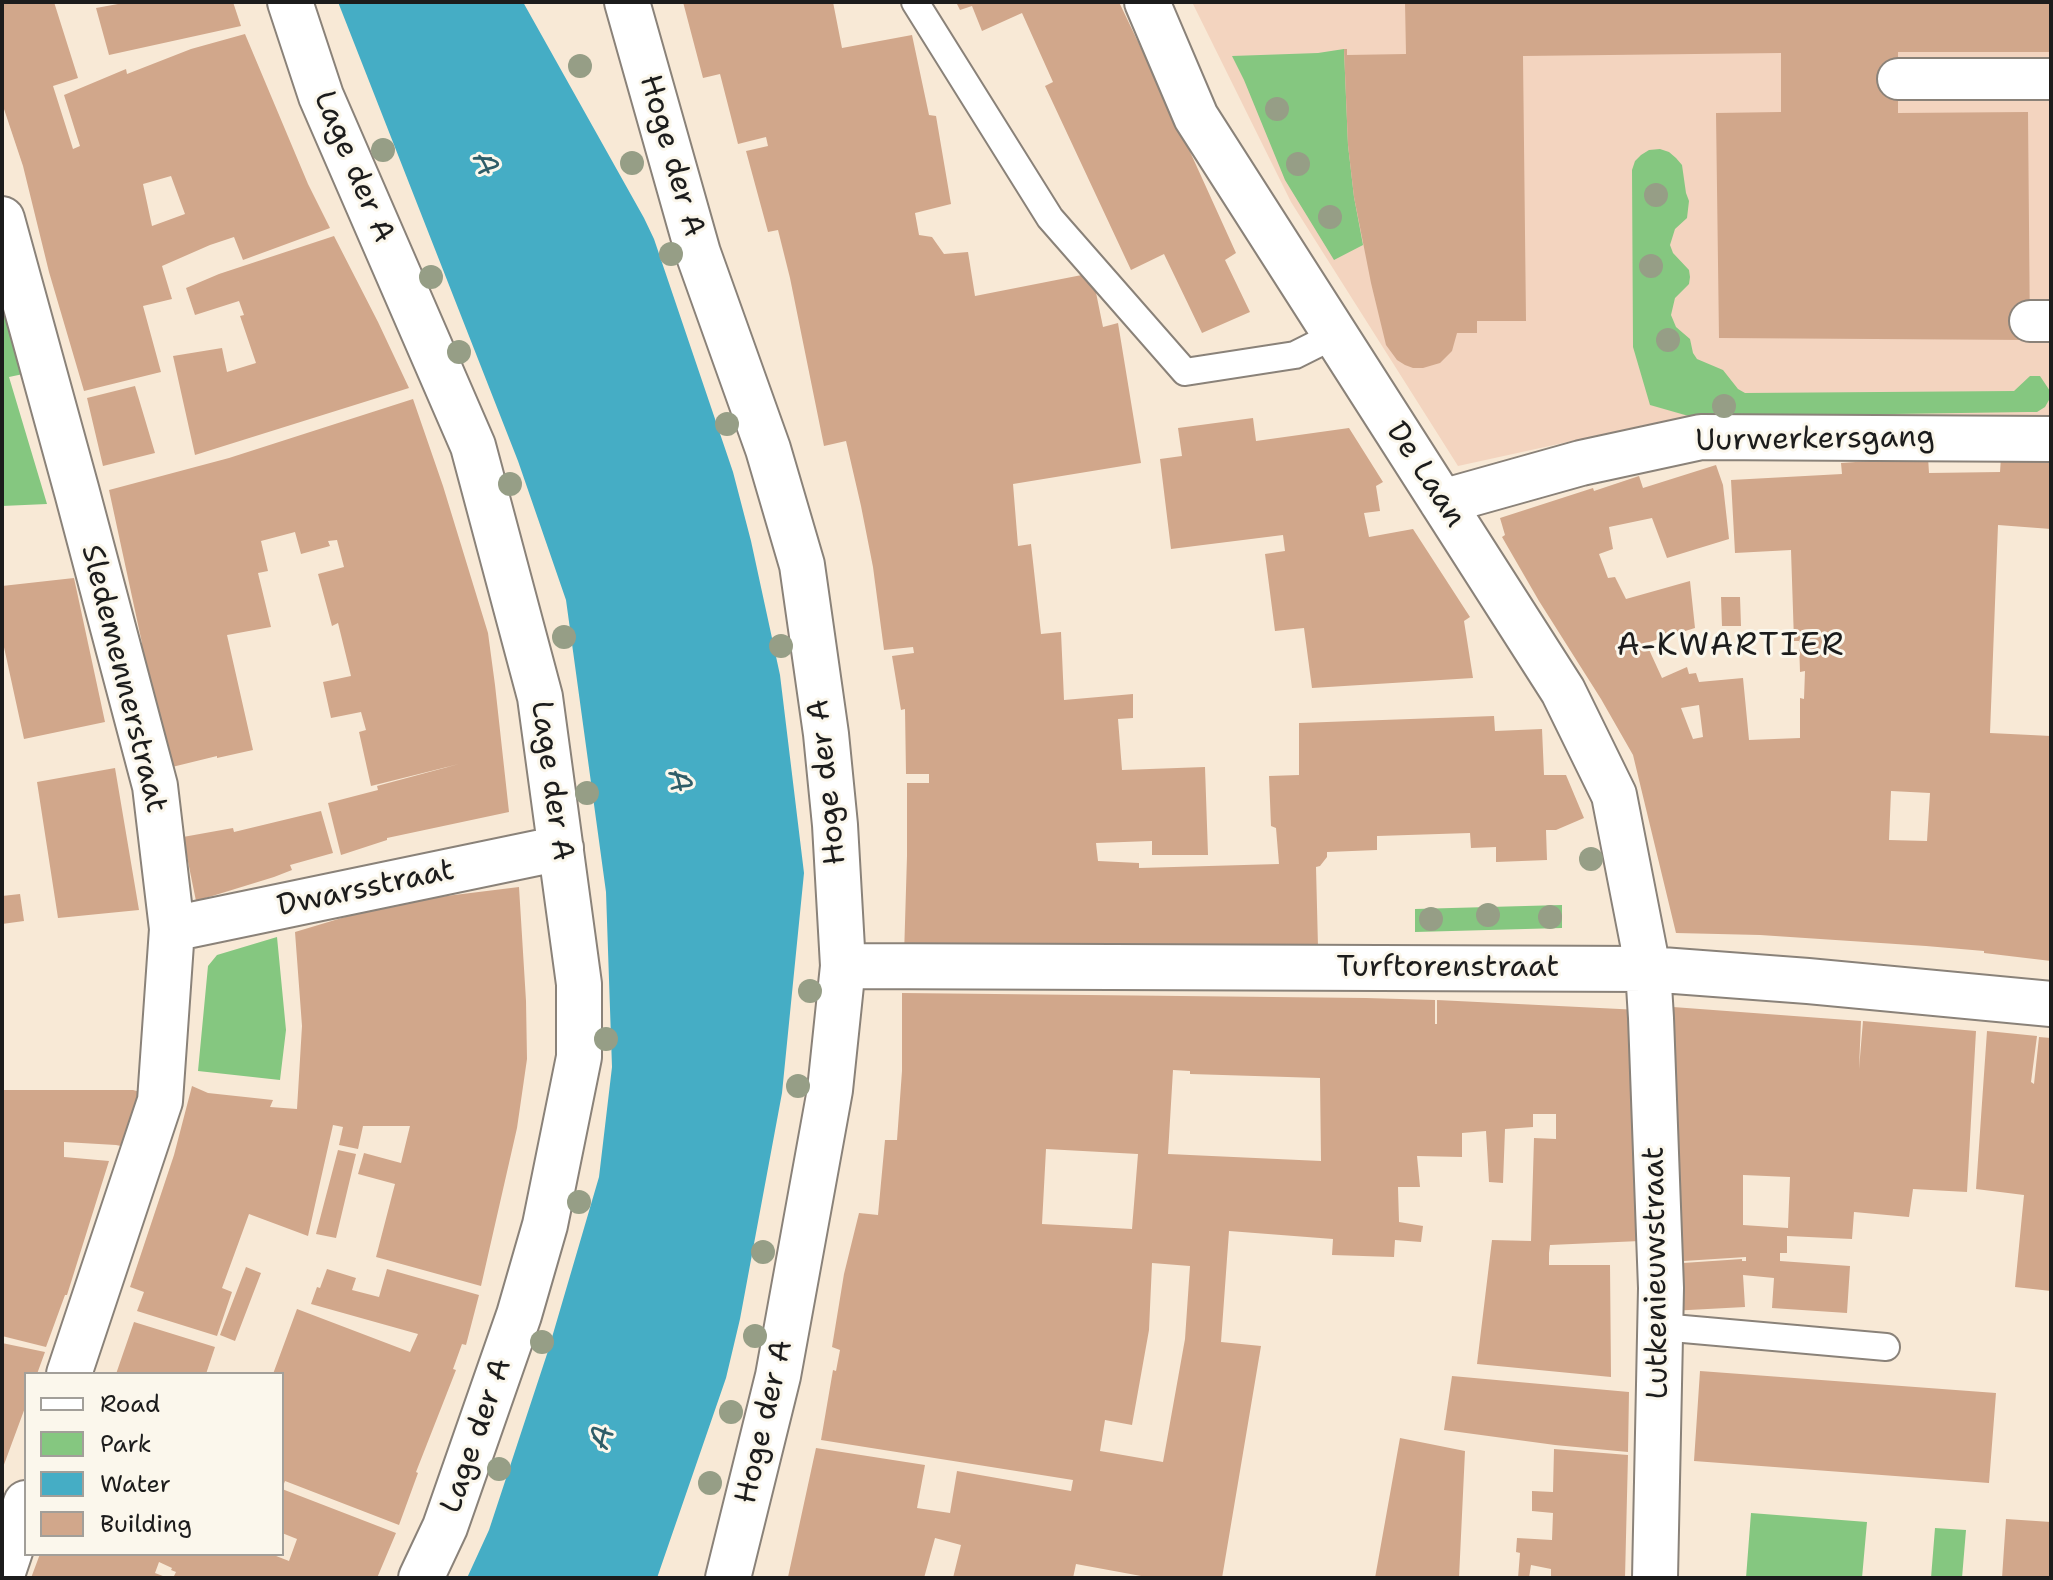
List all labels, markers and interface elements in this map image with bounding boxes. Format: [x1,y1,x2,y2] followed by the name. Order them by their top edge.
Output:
[631,71,711,241] street label: Hoge der A
[305,86,401,248] street label: Lage der A
[462,146,506,182] water label: A
[1378,416,1472,534] street label: De Laan
[1695,420,1935,460] street label: Uurwerkersgang
[72,541,174,817] street label: Sledemennerstraat
[1616,628,1846,666] district label: A-KWARTIER
[801,697,855,867] street label: Hoge der A
[522,699,580,863] street label: Lage der A
[657,767,699,795] water label: A
[274,853,458,925] street label: Dwarsstraat
[1337,950,1559,986] street label: Turftorenstraat
[1637,1146,1677,1400] street label: Lutkenieuwstraat
[729,1337,801,1507] street label: Hoge der A
[434,1354,520,1518] street label: Lage der A
[24,1372,284,1556] legend
[100,1388,160,1420] text: Road
[581,1420,625,1456] water label: A
[100,1428,152,1460] text: Park
[100,1468,171,1500] text: Water
[100,1508,192,1540] text: Building

